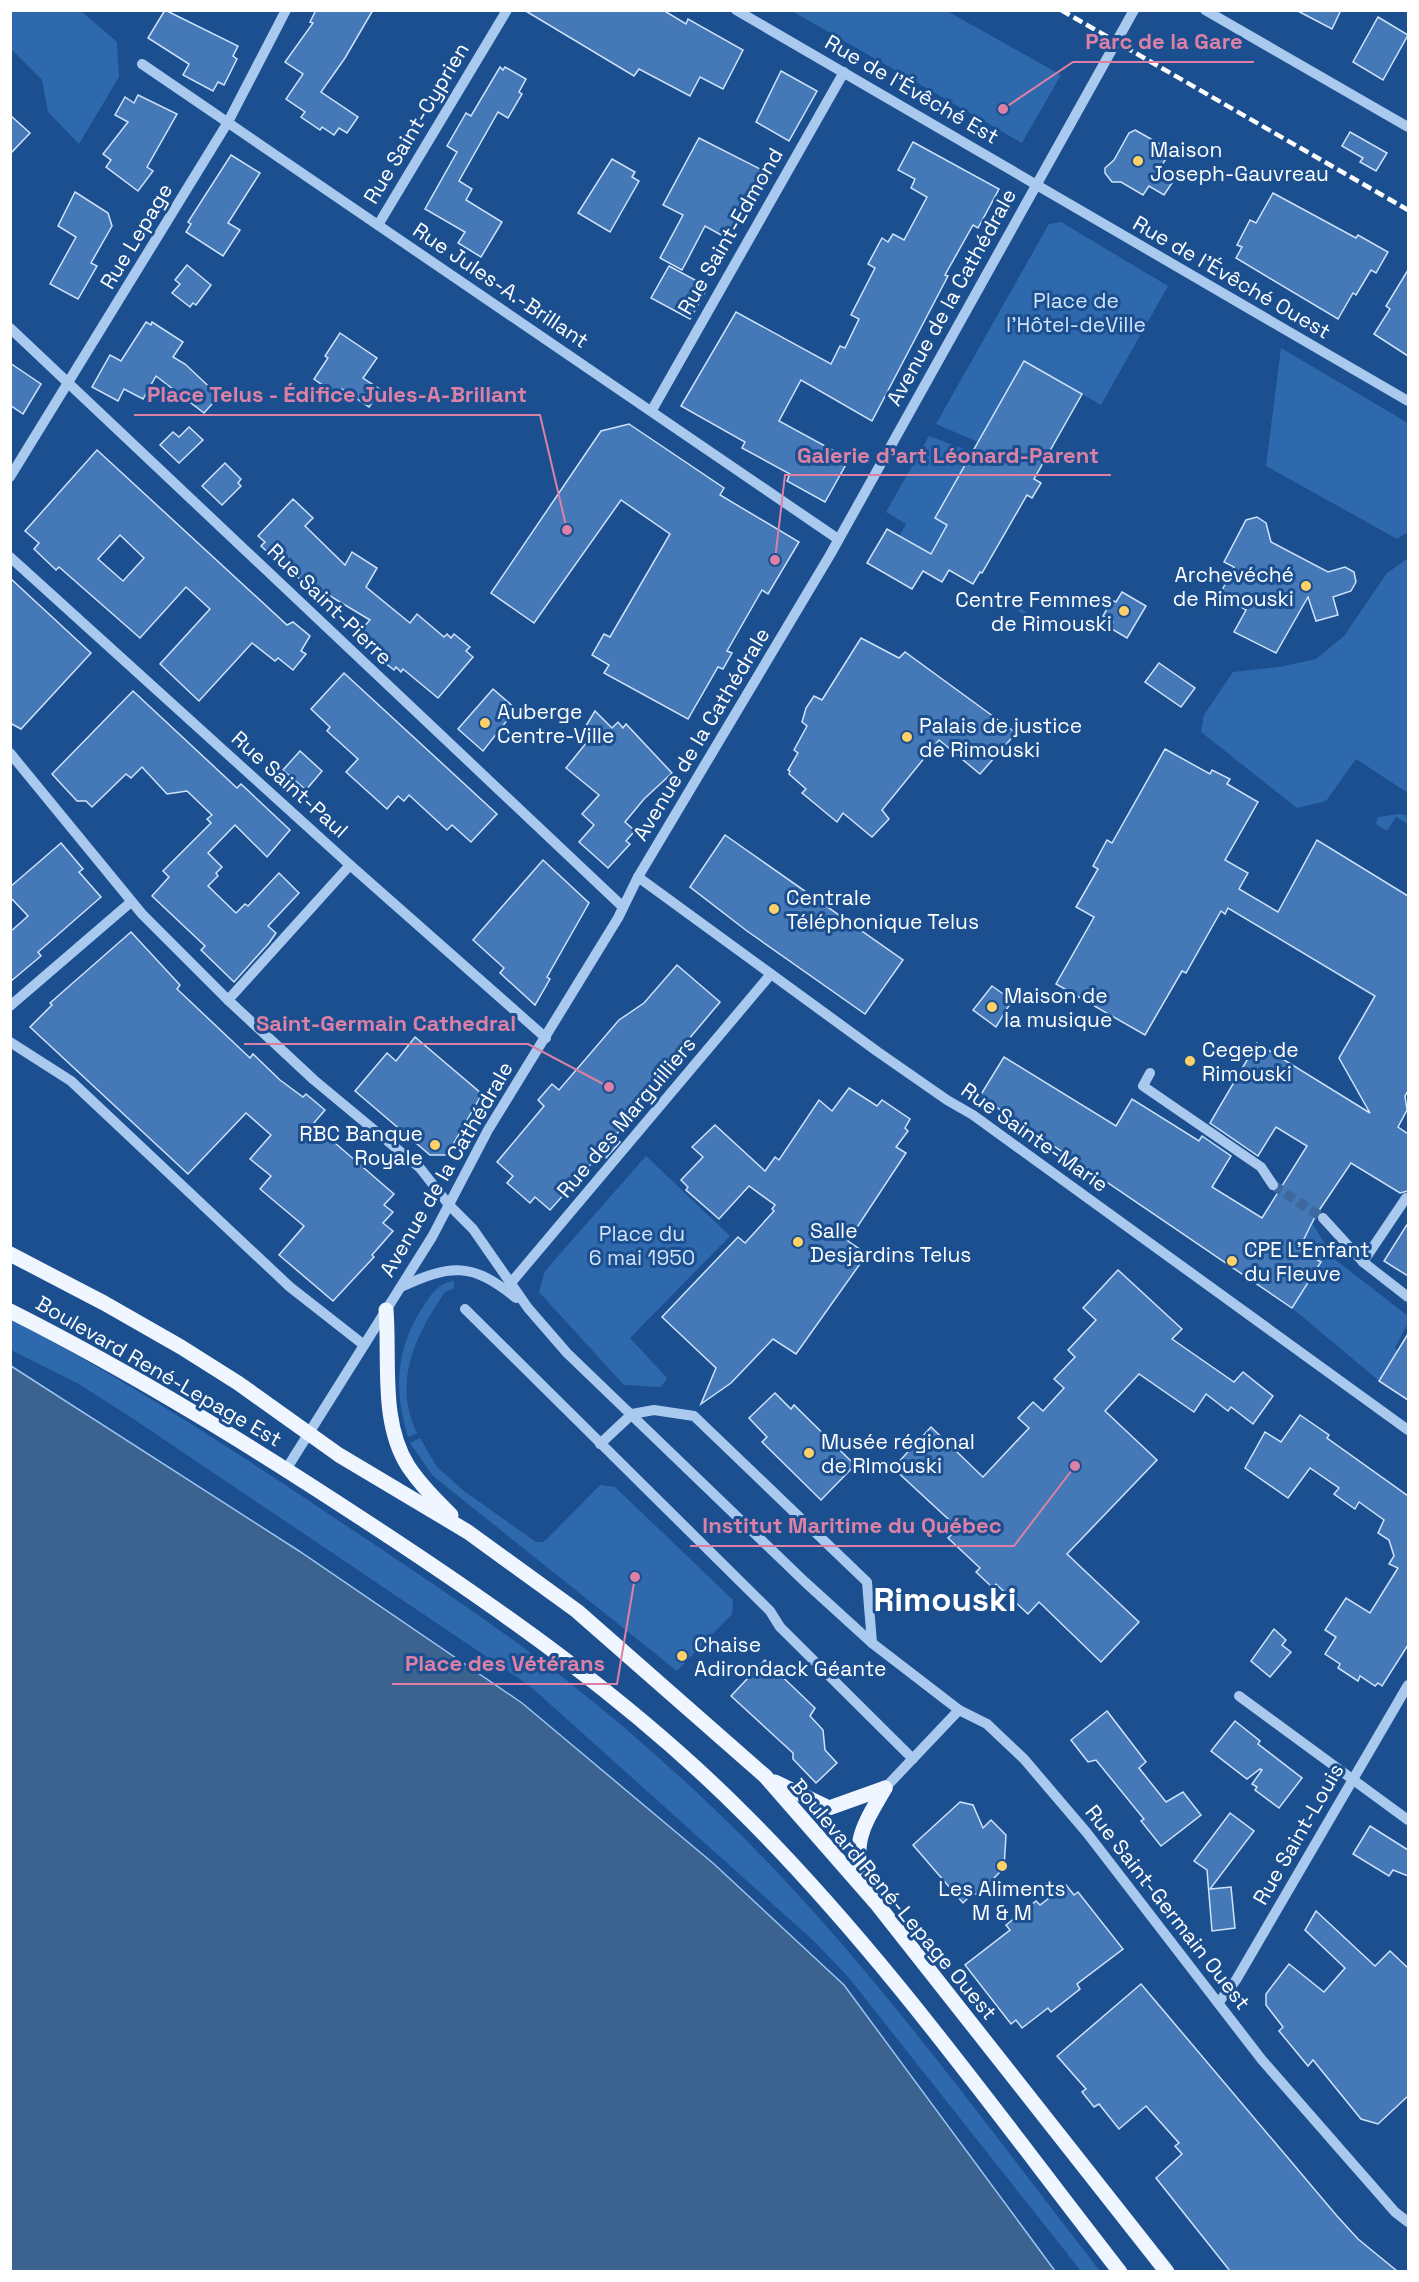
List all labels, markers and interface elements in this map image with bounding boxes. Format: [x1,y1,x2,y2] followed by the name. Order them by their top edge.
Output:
[1073,22,1254,62] callout: Parc de la Gare
[1085,27,1243,55] text: Parc de la Gare
[820,28,1004,150] street label: Rue de l'Évêché Est
[357,37,475,209] street label: Rue Saint-Cyprien
[1150,136,1329,187] place label: Maison Joseph-Gauvreau
[671,143,789,319] street label: Rue Saint-Edmond
[1131,154,1145,168] marker: Maison Joseph-Gauvreau
[94,178,178,294] street label: Rue Lepage
[880,184,1022,410] street label: Avenue de la Cathédrale
[1128,209,1336,345] street label: Rue de l'Évêché Ouest
[408,216,594,354] street label: Rue Jules-A.-Brillant
[1006,287,1146,338] park label: Place de l'Hôtel-deVille
[134,375,540,415] callout: Place Telus - Édifice Jules-A-Brillant
[147,380,527,408] text: Place Telus - Édifice Jules-A-Brillant
[785,435,1111,475] callout: Galerie d'art Léonard-Parent
[797,441,1099,469] text: Galerie d'art Léonard-Parent
[262,537,398,671] street label: Rue Saint-Pierre
[1173,561,1294,612] place label: Archevéché de Rimouski
[1299,579,1313,593] marker: Archevéché de Rimouski
[955,586,1112,637] place label: Centre Femmes de Rimouski
[1117,604,1131,618] marker: Centre Femmes de Rimouski
[627,622,775,846] street label: Avenue de la Cathédrale
[497,698,614,749] place label: Auberge Centre-Ville
[919,712,1082,763] place label: Palais de justice de Rimouski
[478,716,492,730] marker: Auberge Centre-Ville
[226,725,354,843] street label: Rue Saint-Paul
[900,730,914,744] marker: Palais de justice de Rimouski
[786,884,979,935] place label: Centrale Téléphonique Telus
[767,902,781,916] marker: Centrale Téléphonique Telus
[1004,982,1112,1033] place label: Maison de la musique
[985,1000,999,1014] marker: Maison de la musique
[244,1004,528,1044] callout: Saint-Germain Cathedral
[256,1009,516,1037] text: Saint-Germain Cathedral
[551,1031,701,1203] street label: Rue des Marguilliers
[1202,1036,1299,1087] place label: Cegep de Rimouski
[1183,1054,1197,1068] marker: Cegep de Rimouski
[373,1057,519,1281] street label: Avenue de la Cathédrale
[956,1076,1114,1198] street label: Rue Sainte-Marie
[299,1120,423,1171] place label: RBC Banque Royale
[428,1138,442,1152] marker: RBC Banque Royale
[810,1217,971,1268] place label: Salle Desjardins Telus
[589,1220,695,1271] park label: Place du 6 mai 1950
[791,1235,805,1249] marker: Salle Desjardins Telus
[1244,1236,1370,1287] place label: CPE L'Enfant du Fleuve
[1225,1254,1239,1268] marker: CPE L'Enfant du Fleuve
[31,1289,287,1453] street label: Boulevard René-Lepage Est
[821,1428,975,1479] place label: Musée régional de RImouski
[802,1446,816,1460] marker: Musée régional de RImouski
[690,1506,1014,1546] callout: Institut Maritime du Québec
[702,1511,1002,1539] text: Institut Maritime du Québec
[873,1579,1017,1621] district label: Rimouski
[694,1631,887,1682] place label: Chaise Adirondack Géante
[392,1644,617,1684] callout: Place des Vétérans
[405,1649,605,1677] text: Place des Vétérans
[675,1649,689,1663] marker: Chaise Adirondack Géante
[1247,1758,1349,1910] street label: Rue Saint-Louis
[785,1773,1003,2025] street label: Boulevard René-Lepage Ouest
[1079,1799,1257,2015] street label: Rue Saint-Germain Ouest
[995,1859,1009,1873] marker: Les Aliments M & M
[938,1875,1066,1926] place label: Les Aliments M & M

